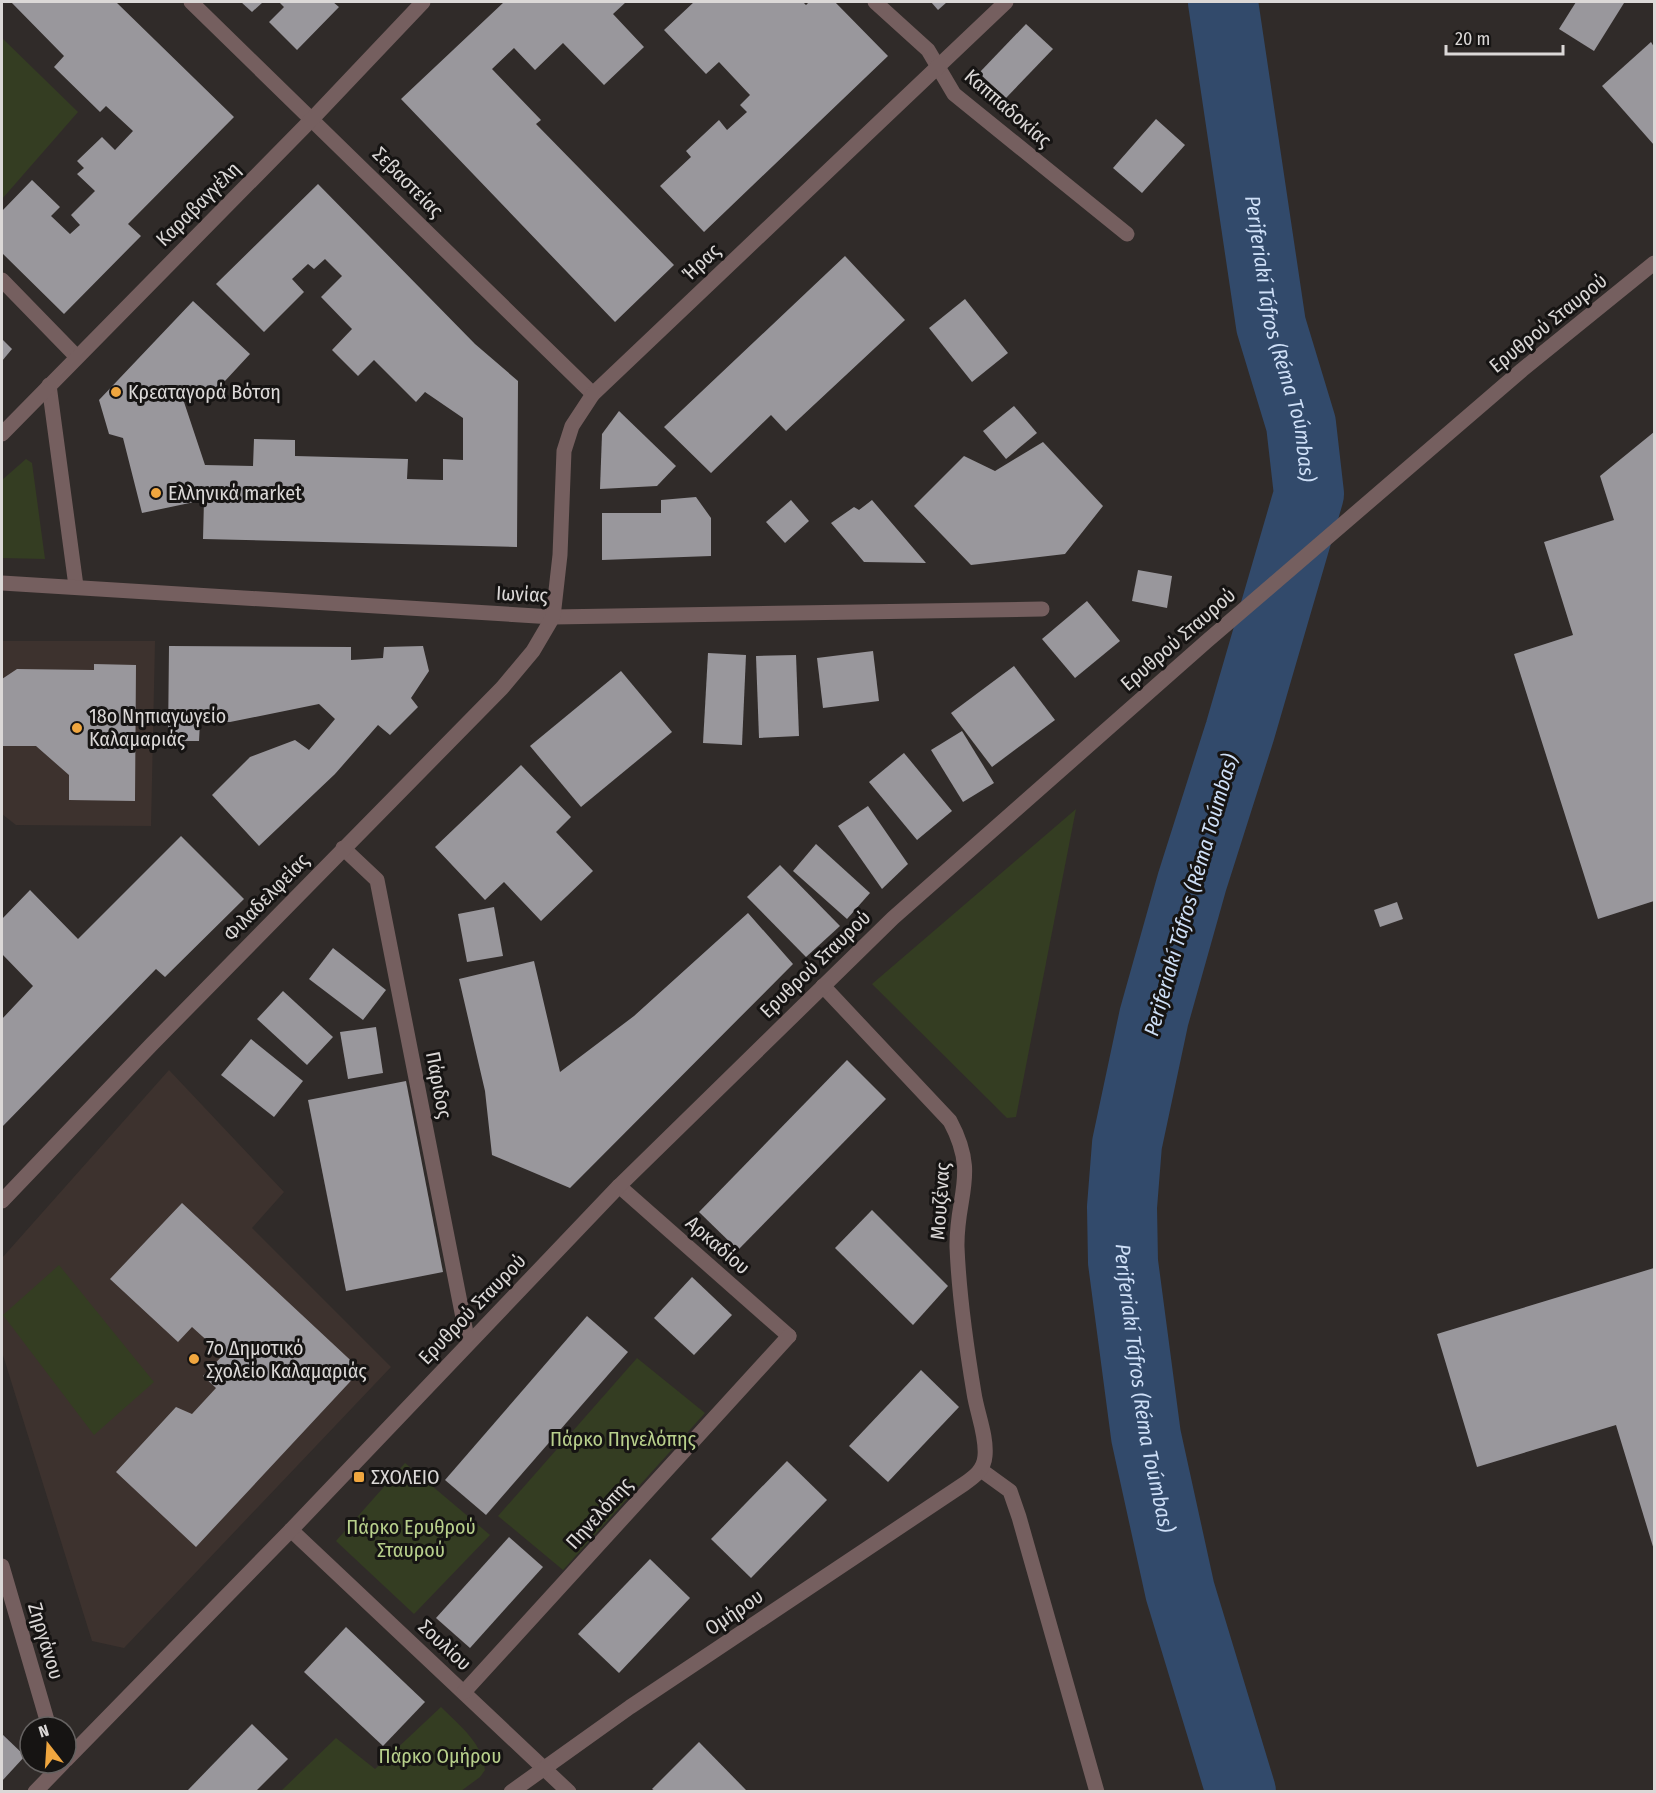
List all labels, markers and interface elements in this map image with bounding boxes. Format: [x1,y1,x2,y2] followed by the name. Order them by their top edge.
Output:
[1446,18,1563,56] scale bar
[1455,28,1490,50] text: 20 m
[960,64,1057,153] street label: Καππαδοκίας
[368,142,449,223] street label: Σεβαστείας
[151,157,245,251] street label: Καραβαγγέλη
[1239,194,1321,483] water label: Periferiakí Táfros (Réma Toúmbas)
[677,238,726,286] street label: Ήρας
[1484,268,1612,378] street label: Ερυθρού Σταυρού
[128,380,281,404] place label: Κρεαταγορά Βότση
[109,385,123,399] marker: Κρεαταγορά Βότση
[168,481,302,505] place label: Ελληνικά market
[149,486,163,500] marker: Ελληνικά market
[495,581,549,607] street label: Ιωνίας
[1116,583,1240,695] street label: Ερυθρού Σταυρού
[89,704,226,751] place label: 18ο Νηπιαγωγείο Καλαμαριάς
[70,721,84,735] marker: 18ο Νηπιαγωγείο Καλαμαριάς
[1138,751,1244,1039] water label: Periferiakí Táfros (Réma Toúmbas)
[218,848,314,946] street label: Φιλαδελφείας
[755,905,875,1023] street label: Ερυθρού Σταυρού
[421,1049,457,1121] street label: Πάριδος
[925,1161,955,1241] street label: Μουζένας
[681,1211,755,1279] street label: Αρκαδίου
[1110,1244,1180,1535] water label: Periferiakí Táfros (Réma Toúmbas)
[413,1249,531,1369] street label: Ερυθρού Σταυρού
[206,1336,367,1383] place label: 7o Δημοτικό Σχολείο Καλαμαριάς
[187,1352,201,1366] marker: 7o Δημοτικό Σχολείο Καλαμαριάς
[550,1427,697,1451] park label: Πάρκο Πηνελόπης
[371,1465,440,1489] place label: ΣΧΟΛΕΙΟ
[352,1470,366,1484] marker: ΣΧΟΛΕΙΟ
[561,1472,638,1554] street label: Πηνελόπης
[346,1515,476,1562] park label: Πάρκο Ερυθρού Σταυρού
[700,1584,768,1640] street label: Ομήρου
[23,1600,69,1682] street label: Ζηργάνου
[413,1614,477,1676] street label: Σουλίου
[18,1715,78,1775] north arrow
[36,1721,51,1742] text: N
[379,1744,501,1768] park label: Πάρκο Ομήρου

